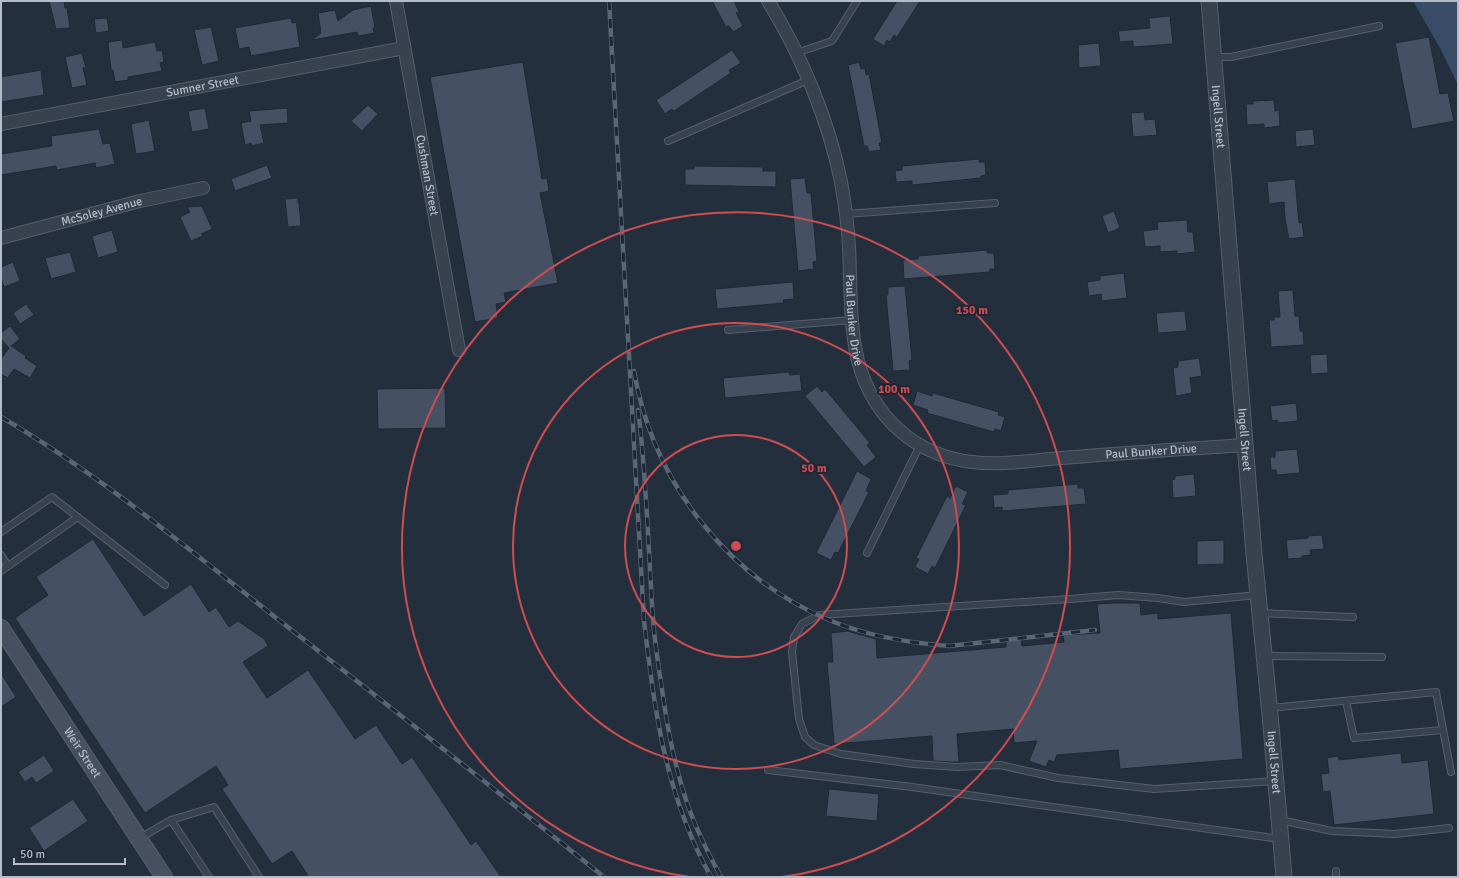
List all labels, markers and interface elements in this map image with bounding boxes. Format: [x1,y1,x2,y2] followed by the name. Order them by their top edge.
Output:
[165,72,240,101] street label: Sumner Street
[1208,84,1228,149] street label: Ingell Street
[412,134,442,217] street label: Cushman Street
[59,194,144,230] street label: McSoley Avenue
[842,274,866,368] street label: Paul Bunker Drive
[956,303,988,318] text: 150 m
[878,382,910,397] text: 100 m
[1234,407,1254,472] street label: Ingell Street
[1105,441,1197,463] street label: Paul Bunker Drive
[801,461,827,476] text: 50 m
[729,539,743,553] centre of rings
[60,725,104,781] street label: Weir Street
[1263,730,1284,794] street label: Ingell Street
[14,840,125,866] scale bar
[20,847,45,862] text: 50 m

